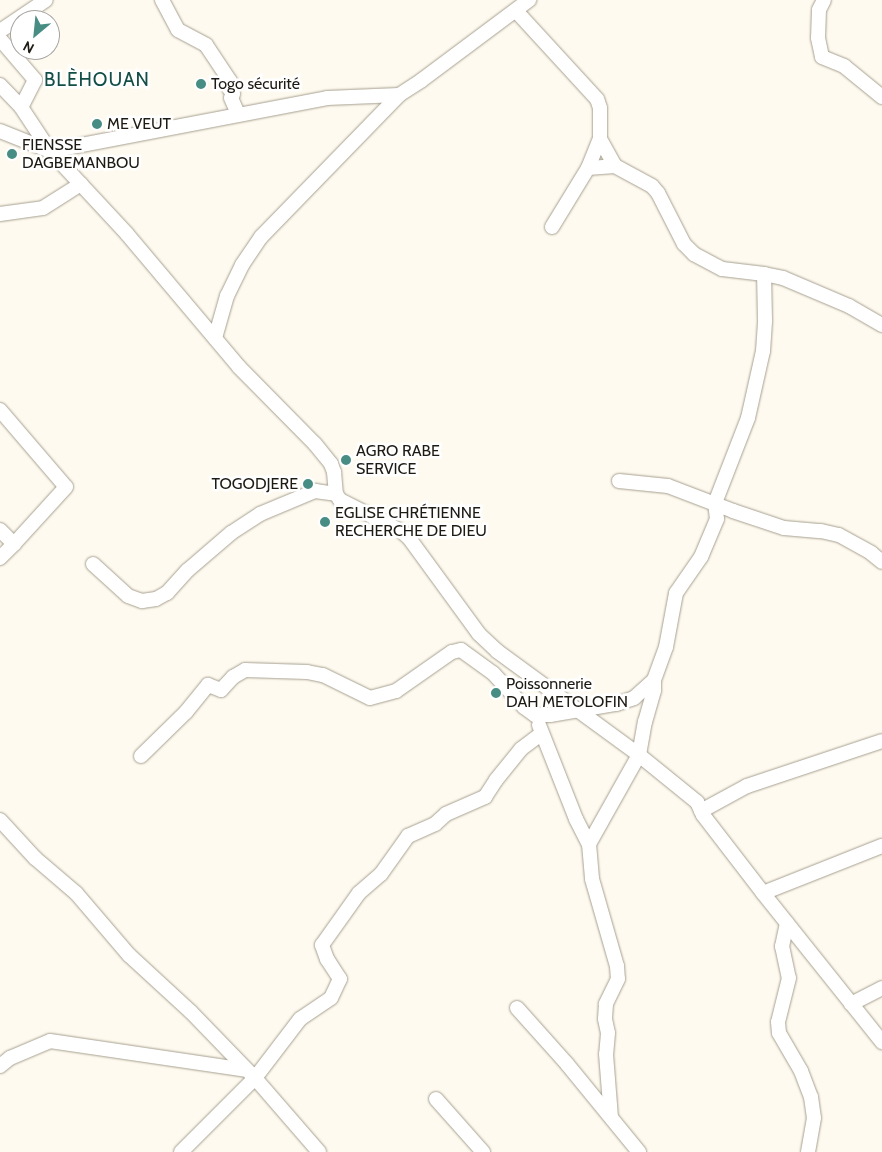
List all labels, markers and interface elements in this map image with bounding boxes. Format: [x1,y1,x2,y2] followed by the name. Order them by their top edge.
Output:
[10,10,60,60] north arrow
[20,37,37,58] text: N
[43,69,151,91] district label: BLÈHOUAN
[211,74,300,94] place label: Togo sécurité
[195,78,207,90] marker: Togo sécurité
[107,114,171,134] place label: ME VEUT
[91,118,103,130] marker: ME VEUT
[22,135,140,173] place label: FIENSSE DAGBEMANBOU
[6,148,18,160] marker: FIENSSE DAGBEMANBOU
[356,441,440,479] place label: AGRO RABE SERVICE
[340,454,352,466] marker: AGRO RABE SERVICE
[211,474,298,494] place label: TOGODJERE
[302,478,314,490] marker: TOGODJERE
[335,503,487,541] place label: EGLISE CHRÉTIENNE RECHERCHE DE DIEU
[319,516,331,528] marker: EGLISE CHRÉTIENNE RECHERCHE DE DIEU
[506,674,628,712] place label: Poissonnerie DAH METOLOFIN
[490,687,502,699] marker: Poissonnerie DAH METOLOFIN

